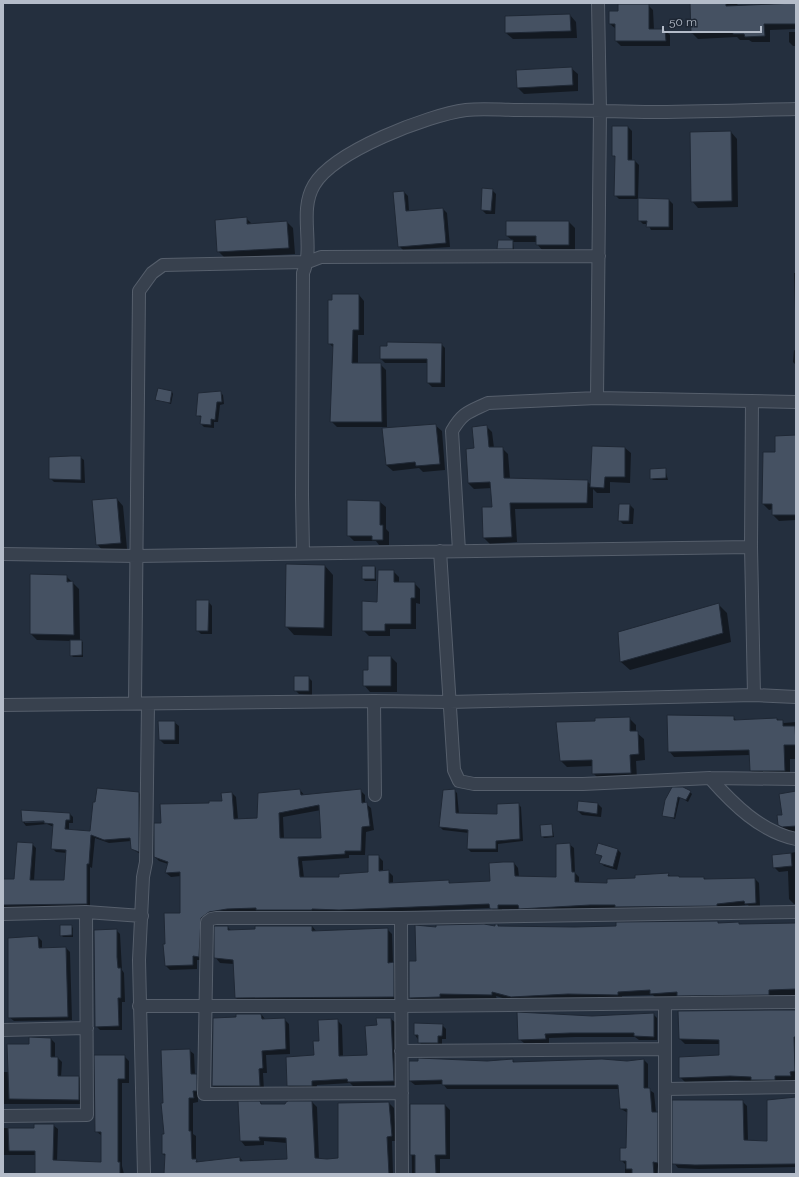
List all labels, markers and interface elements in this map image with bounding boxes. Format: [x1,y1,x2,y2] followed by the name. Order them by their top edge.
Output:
[663,8,761,34] scale bar
[669,15,697,29] text: 50 m

